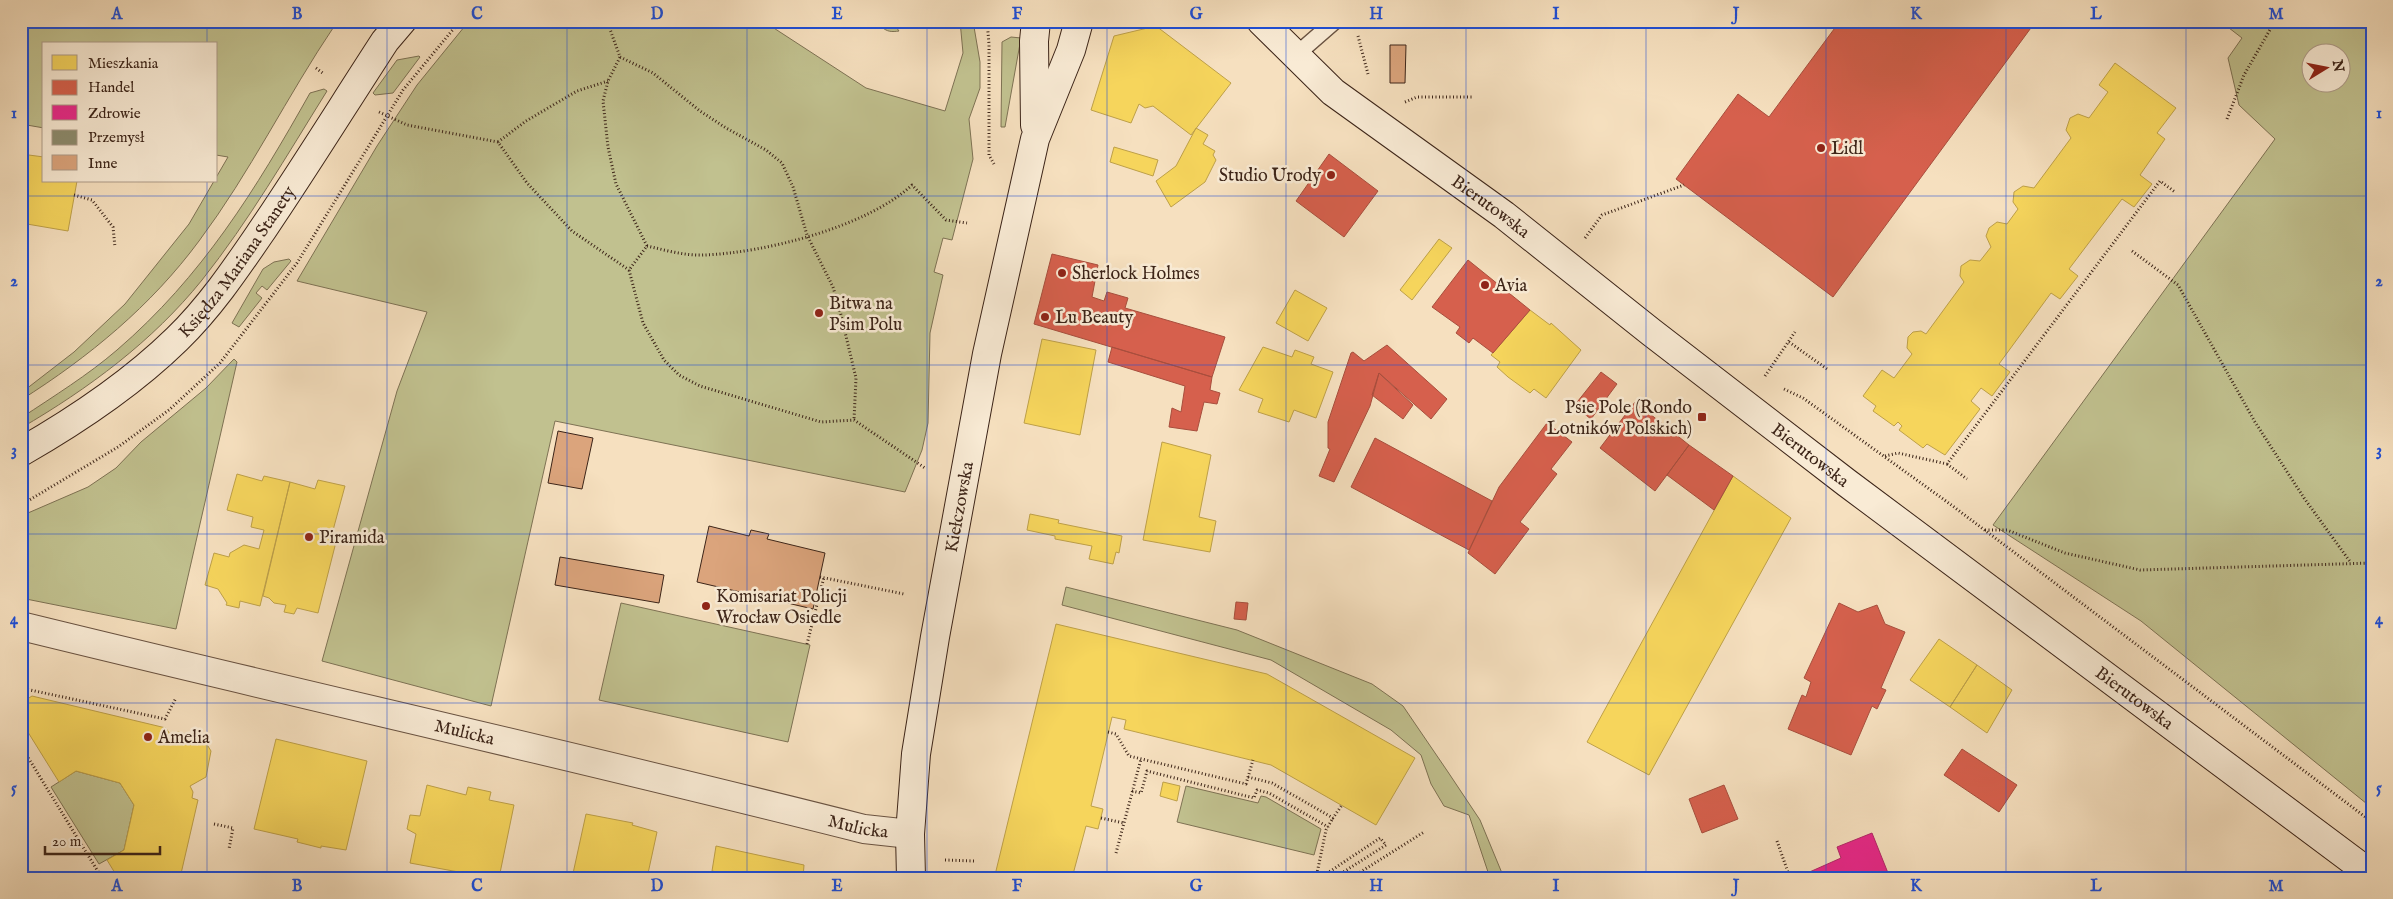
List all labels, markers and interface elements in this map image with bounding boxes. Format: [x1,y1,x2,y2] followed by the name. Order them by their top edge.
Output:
[111,5,124,25] text: A
[292,5,303,25] text: B
[471,5,483,25] text: C
[651,5,664,25] text: D
[831,5,843,25] text: E
[1012,5,1023,25] text: F
[1190,5,1203,25] text: G
[1369,5,1383,25] text: H
[1553,5,1560,25] text: I
[1731,5,1740,25] text: J
[1910,5,1923,25] text: K
[2090,5,2102,25] text: L
[2268,5,2284,25] text: M
[42,42,218,182] legend
[2300,42,2350,92] north arrow
[88,54,159,73] text: Mieszkania
[2328,57,2348,73] text: N
[88,78,135,97] text: Handel
[11,104,17,124] text: 1
[88,104,141,123] text: Zdrowie
[2376,104,2382,124] text: 1
[88,128,145,147] text: Przemysł
[1831,138,1863,161] place label: Lidl
[1815,142,1827,154] marker: Lidl
[88,154,117,173] text: Inne
[1219,165,1321,188] place label: Studio Urody
[1325,169,1337,181] marker: Studio Urody
[1446,171,1534,244] street label: Bierutowska
[174,182,301,344] street label: Księdza Mariana Stanety
[1072,263,1200,286] place label: Sherlock Holmes
[1056,267,1068,279] marker: Sherlock Holmes
[10,272,18,292] text: 2
[2375,272,2383,292] text: 2
[1494,275,1528,298] place label: Avia
[1479,279,1491,291] marker: Avia
[829,293,902,337] place label: Bitwa na Psim Polu
[813,307,825,319] marker: Bitwa na Psim Polu
[1055,307,1134,330] place label: Lu Beauty
[1039,311,1051,323] marker: Lu Beauty
[1547,397,1692,441] place label: Psie Pole (Rondo Lotników Polskich)
[1696,411,1708,423] marker: Psie Pole (Rondo Lotników Polskich)
[1766,419,1853,493] street label: Bierutowska
[11,441,17,461] text: 3
[2376,441,2382,461] text: 3
[941,460,980,555] street label: Kiełczowska
[319,527,385,550] place label: Piramida
[303,531,315,543] marker: Piramida
[716,586,847,630] place label: Komisariat Policji Wrocław Osiedle
[700,600,712,612] marker: Komisariat Policji Wrocław Osiedle
[10,610,19,630] text: 4
[2375,610,2384,630] text: 4
[2090,662,2178,736] street label: Bierutowska
[432,715,497,752] street label: Mulicka
[157,727,210,750] place label: Amelia
[142,731,154,743] marker: Amelia
[11,779,17,799] text: 5
[2376,779,2382,799] text: 5
[825,810,890,845] street label: Mulicka
[45,824,160,856] scale bar
[52,832,82,851] text: 20 m
[111,877,124,897] text: A
[292,877,303,897] text: B
[471,877,483,897] text: C
[651,877,664,897] text: D
[831,877,843,897] text: E
[1012,877,1023,897] text: F
[1190,877,1203,897] text: G
[1369,877,1383,897] text: H
[1553,877,1560,897] text: I
[1731,877,1740,897] text: J
[1910,877,1923,897] text: K
[2090,877,2102,897] text: L
[2268,877,2284,897] text: M

